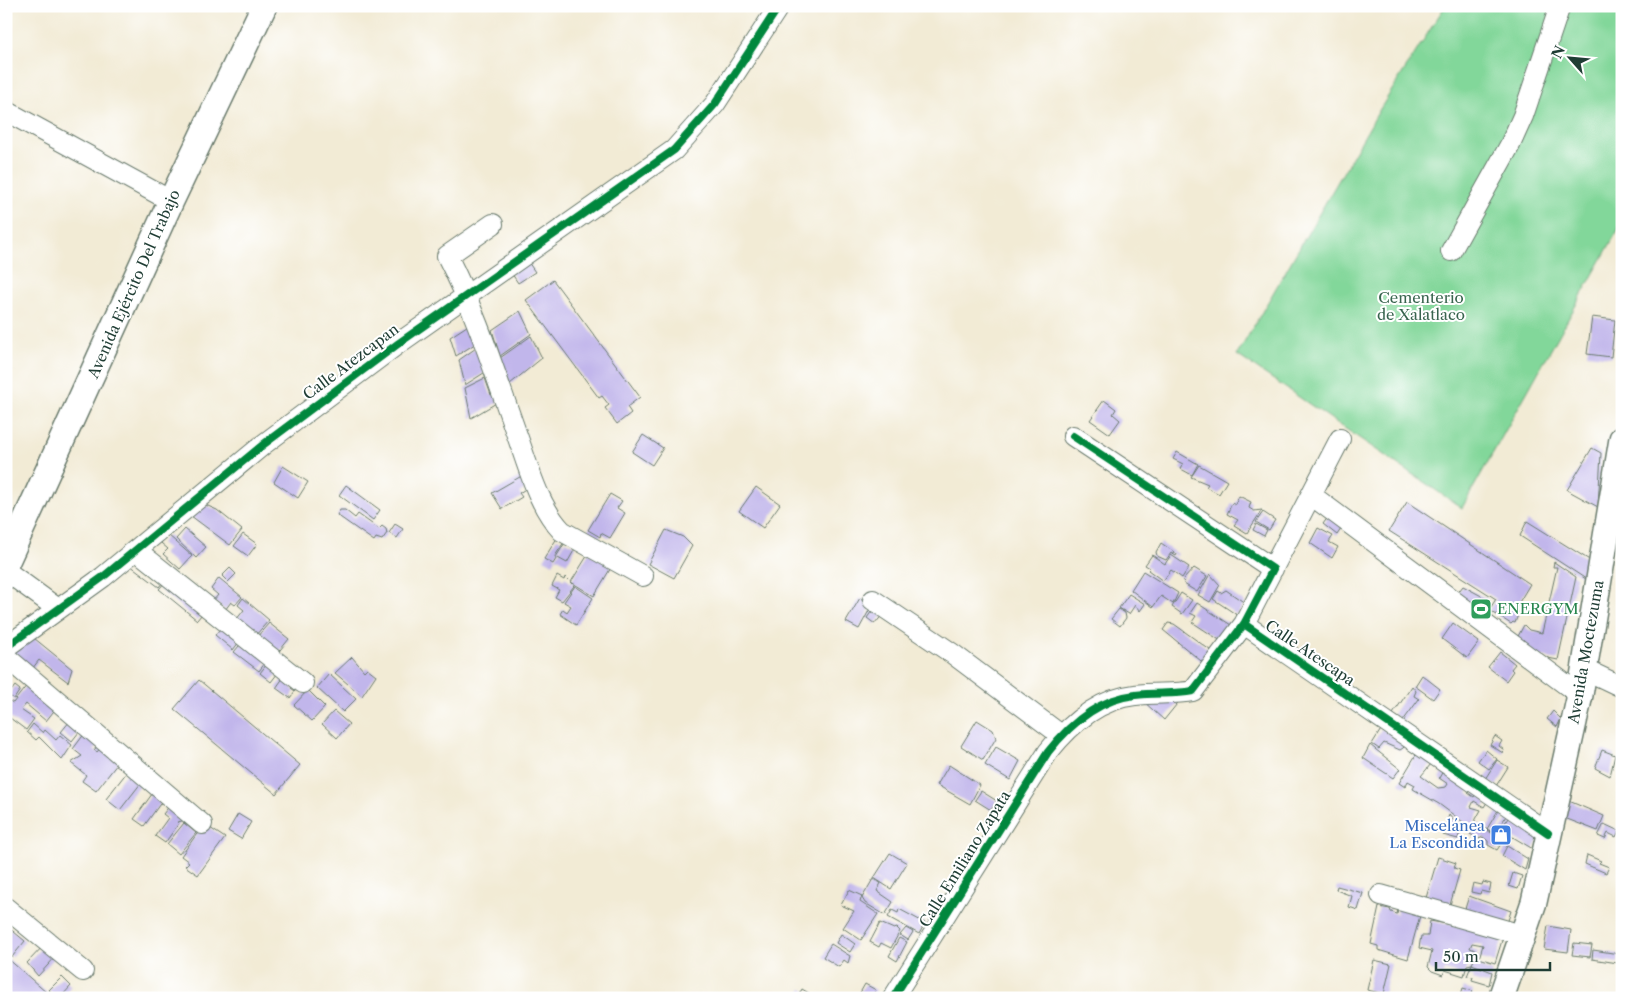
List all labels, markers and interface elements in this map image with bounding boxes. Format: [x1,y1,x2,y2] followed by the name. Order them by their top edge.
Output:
[1546,32,1596,82] north arrow
[1548,43,1569,62] text: N
[83,186,184,382] street label: Avenida Ejército Del Trabajo
[1377,288,1465,324] park label: Cementerio de Xalatlaco
[299,319,403,404] street label: Calle Atezcapan
[1563,579,1608,726] street label: Avenida Moctezuma
[1469,597,1493,621] sports icon: ENERGYM
[1497,599,1579,618] place label: ENERGYM
[1262,616,1359,690] street label: Calle Atescapa
[915,787,1014,931] street label: Calle Emiliano Zapata
[1389,816,1485,852] place label: Miscelánea La Escondida
[1489,823,1513,847] shop icon: Miscelánea La Escondida
[1436,939,1549,971] scale bar
[1443,947,1479,966] text: 50 m

